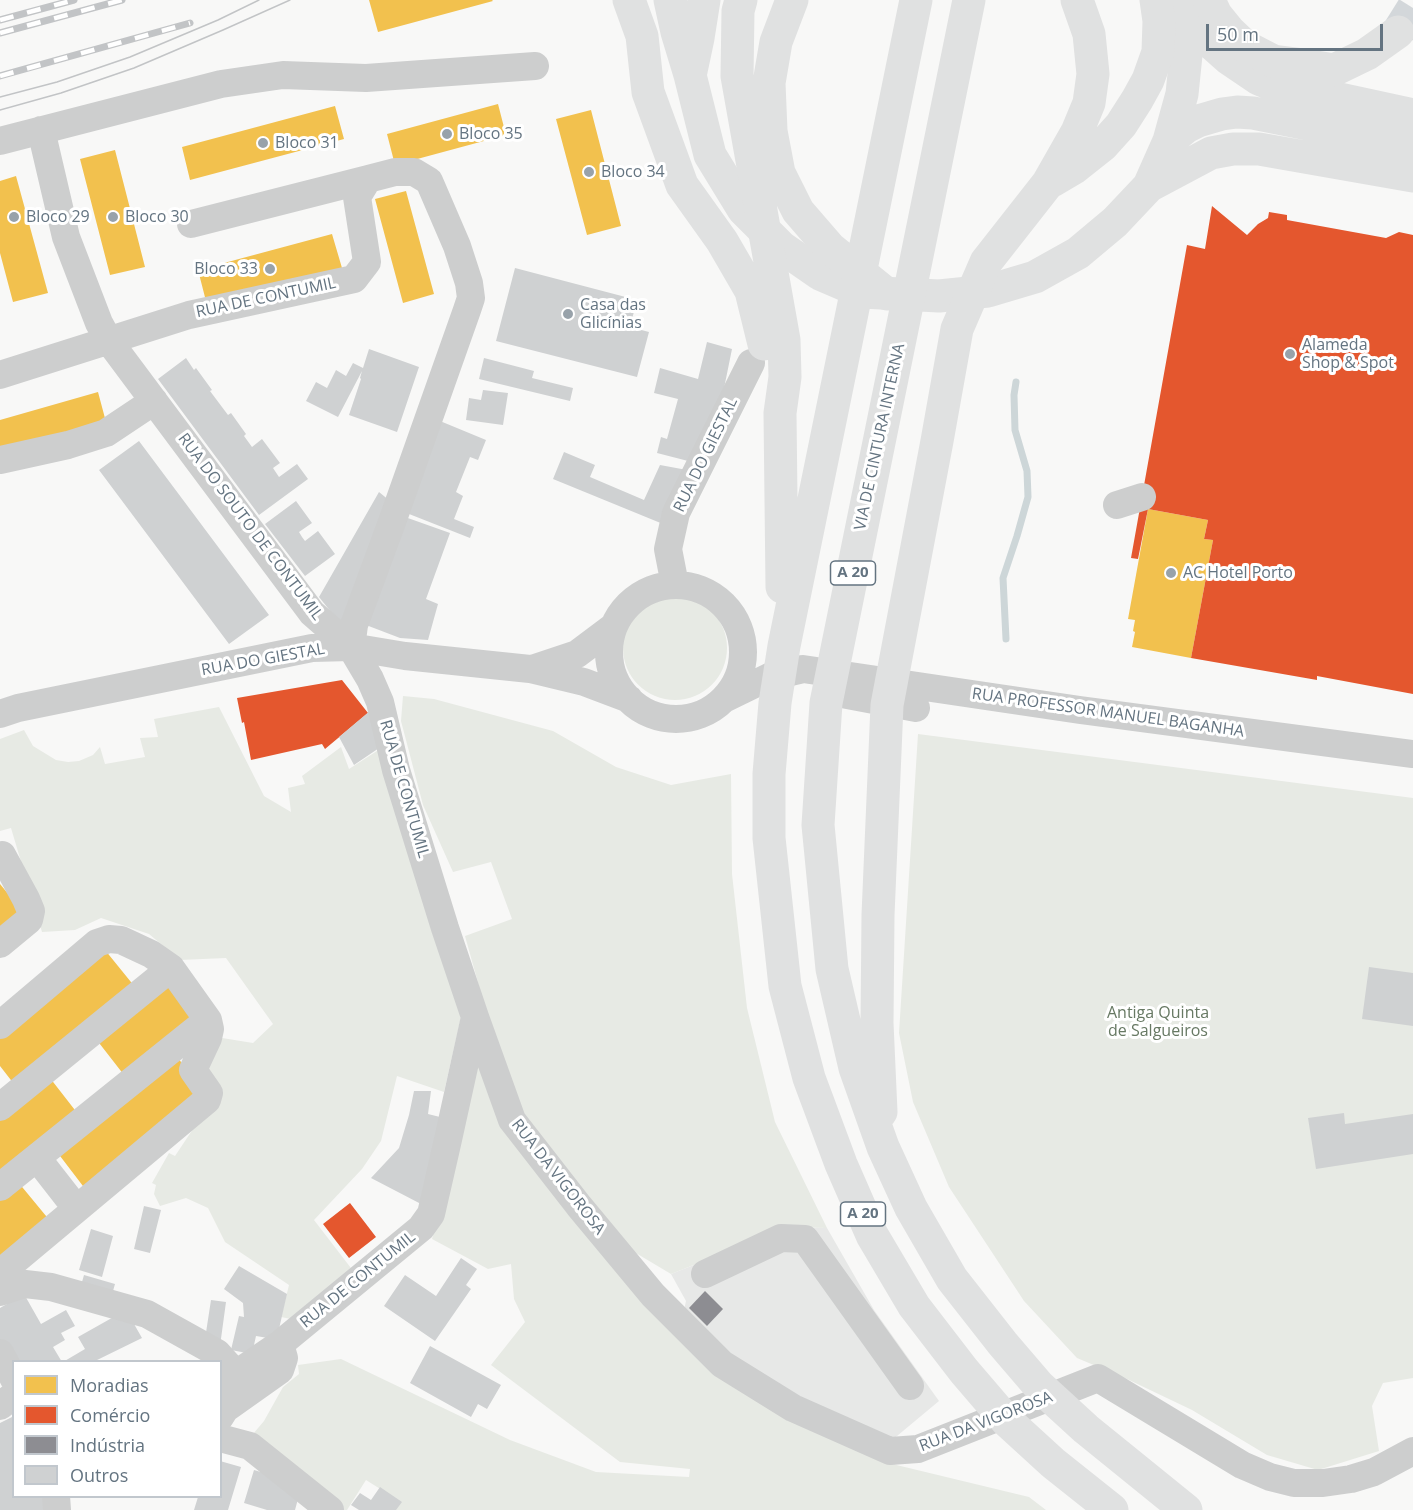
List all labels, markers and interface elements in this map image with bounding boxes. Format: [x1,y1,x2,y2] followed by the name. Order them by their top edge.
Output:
[1209,12,1386,50] scale bar
[1217,22,1259,46] text: 50 m
[459,124,523,144] place label: Bloco 35
[440,127,454,141] marker: Bloco 35
[275,133,339,153] place label: Bloco 31
[256,136,270,150] marker: Bloco 31
[601,162,665,182] place label: Bloco 34
[582,165,596,179] marker: Bloco 34
[26,207,90,227] place label: Bloco 29
[125,207,189,227] place label: Bloco 30
[7,210,21,224] marker: Bloco 29
[106,210,120,224] marker: Bloco 30
[194,259,258,279] place label: Bloco 33
[263,262,277,276] marker: Bloco 33
[194,274,338,322] street label: RUA DE CONTUMIL
[580,295,646,333] place label: Casa das Glicínias
[561,307,575,321] marker: Casa das Glicínias
[1302,335,1394,373] place label: Alameda Shop & Spot
[851,342,909,532] street label: VIA DE CINTURA INTERNA
[1283,347,1297,361] marker: Alameda Shop & Spot
[670,395,742,515] street label: RUA DO GIESTAL
[173,430,327,624] street label: RUA DO SOUTO DE CONTUMIL
[830,561,876,585] road number: A 20
[1183,563,1293,583] place label: AC Hotel Porto
[1164,566,1178,580] marker: AC Hotel Porto
[200,640,326,680] street label: RUA DO GIESTAL
[971,684,1245,742] street label: RUA PROFESSOR MANUEL BAGANHA
[375,718,433,860] street label: RUA DE CONTUMIL
[1107,1003,1209,1041] park label: Antiga Quinta de Salgueiros
[507,1116,609,1238] street label: RUA DA VIGOROSA
[840,1202,886,1226] road number: A 20
[296,1228,420,1332] street label: RUA DE CONTUMIL
[12,1360,222,1498] legend
[70,1373,149,1397] text: Moradias
[917,1388,1055,1456] street label: RUA DA VIGOROSA
[70,1403,150,1427] text: Comércio
[70,1433,145,1457] text: Indústria
[70,1463,128,1487] text: Outros

